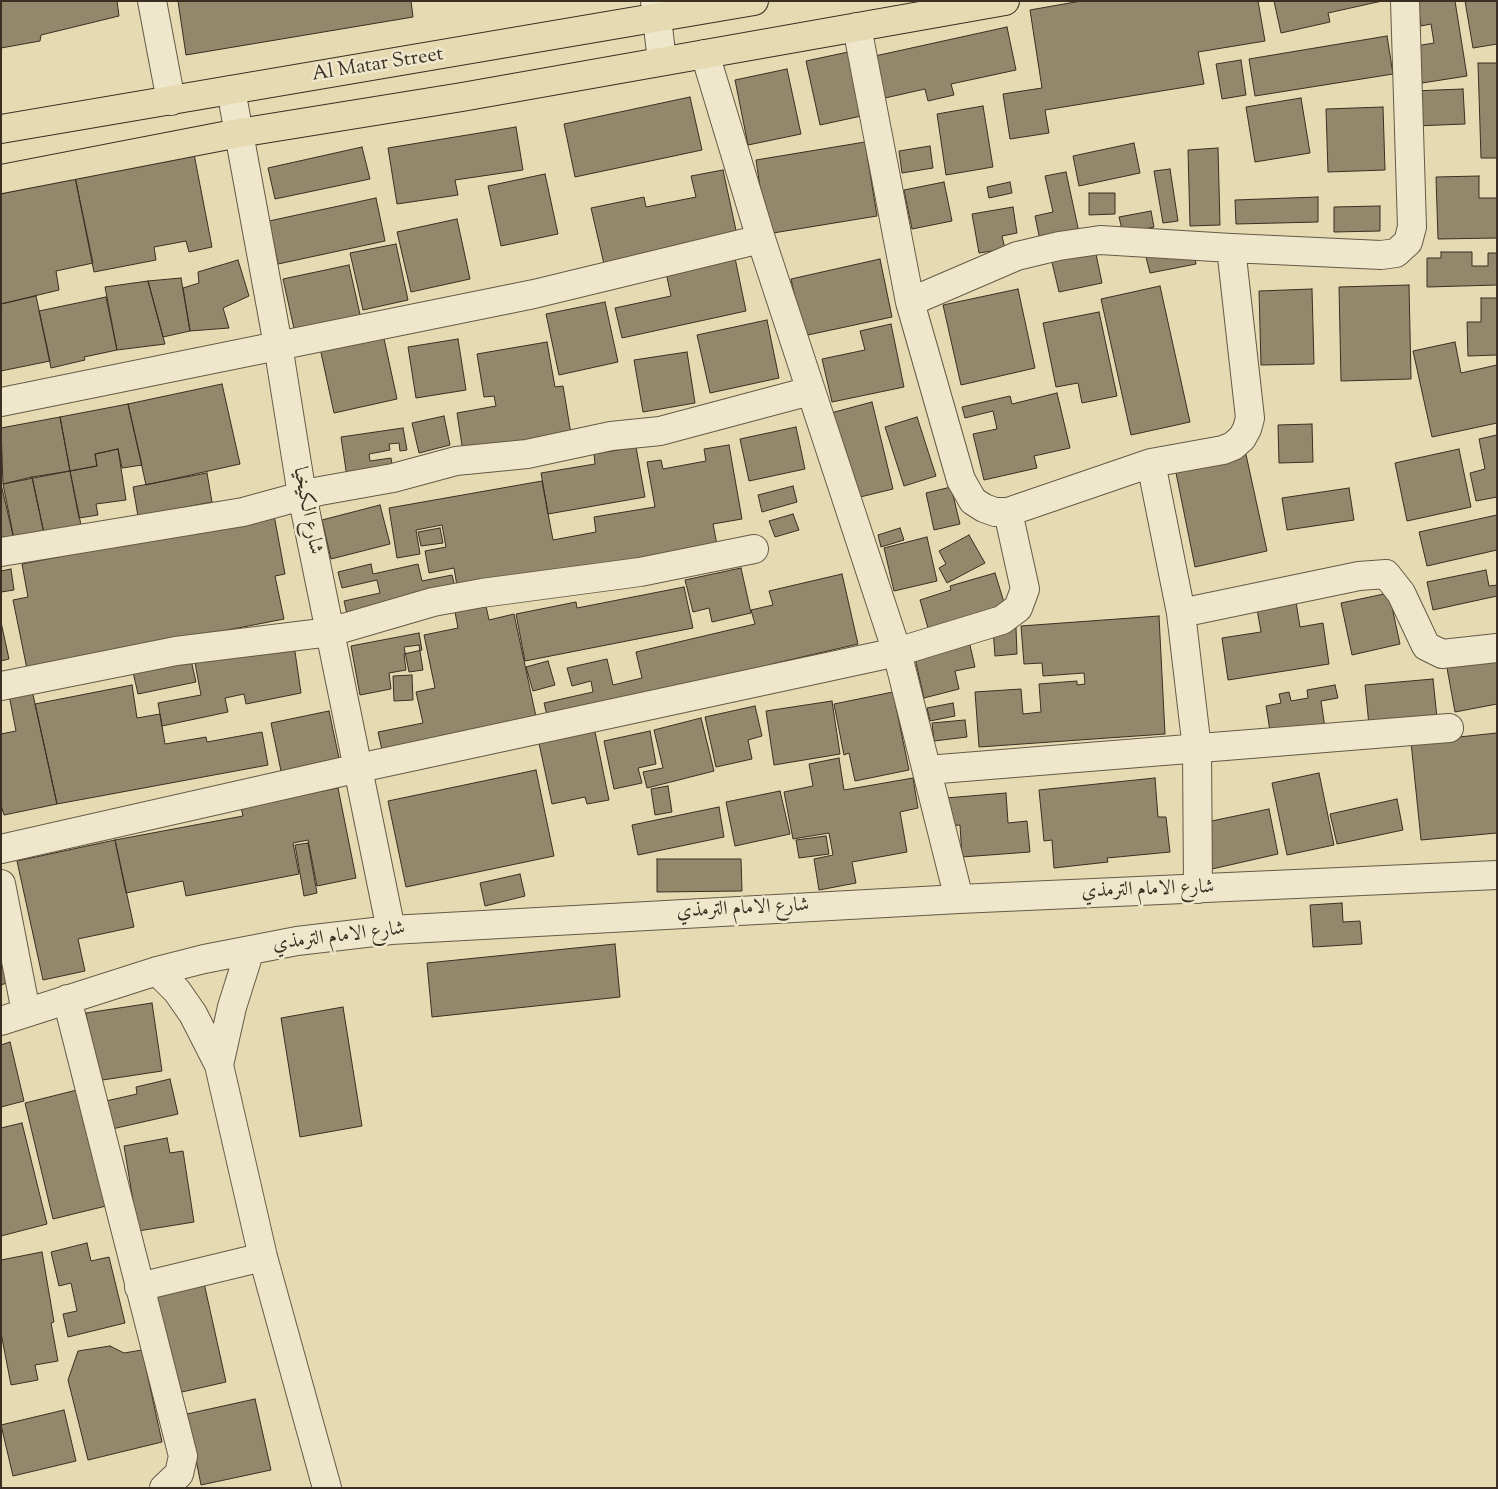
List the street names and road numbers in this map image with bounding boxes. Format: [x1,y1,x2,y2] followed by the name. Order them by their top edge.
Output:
[311,44,445,88] street label: Al Matar Street
[286,465,326,557] street label: شارع الكيخيا
[1081,877,1215,905] street label: شارع الامام الترمذي
[676,895,810,925] street label: شارع الامام الترمذي
[271,918,407,958] street label: شارع الامام الترمذي

